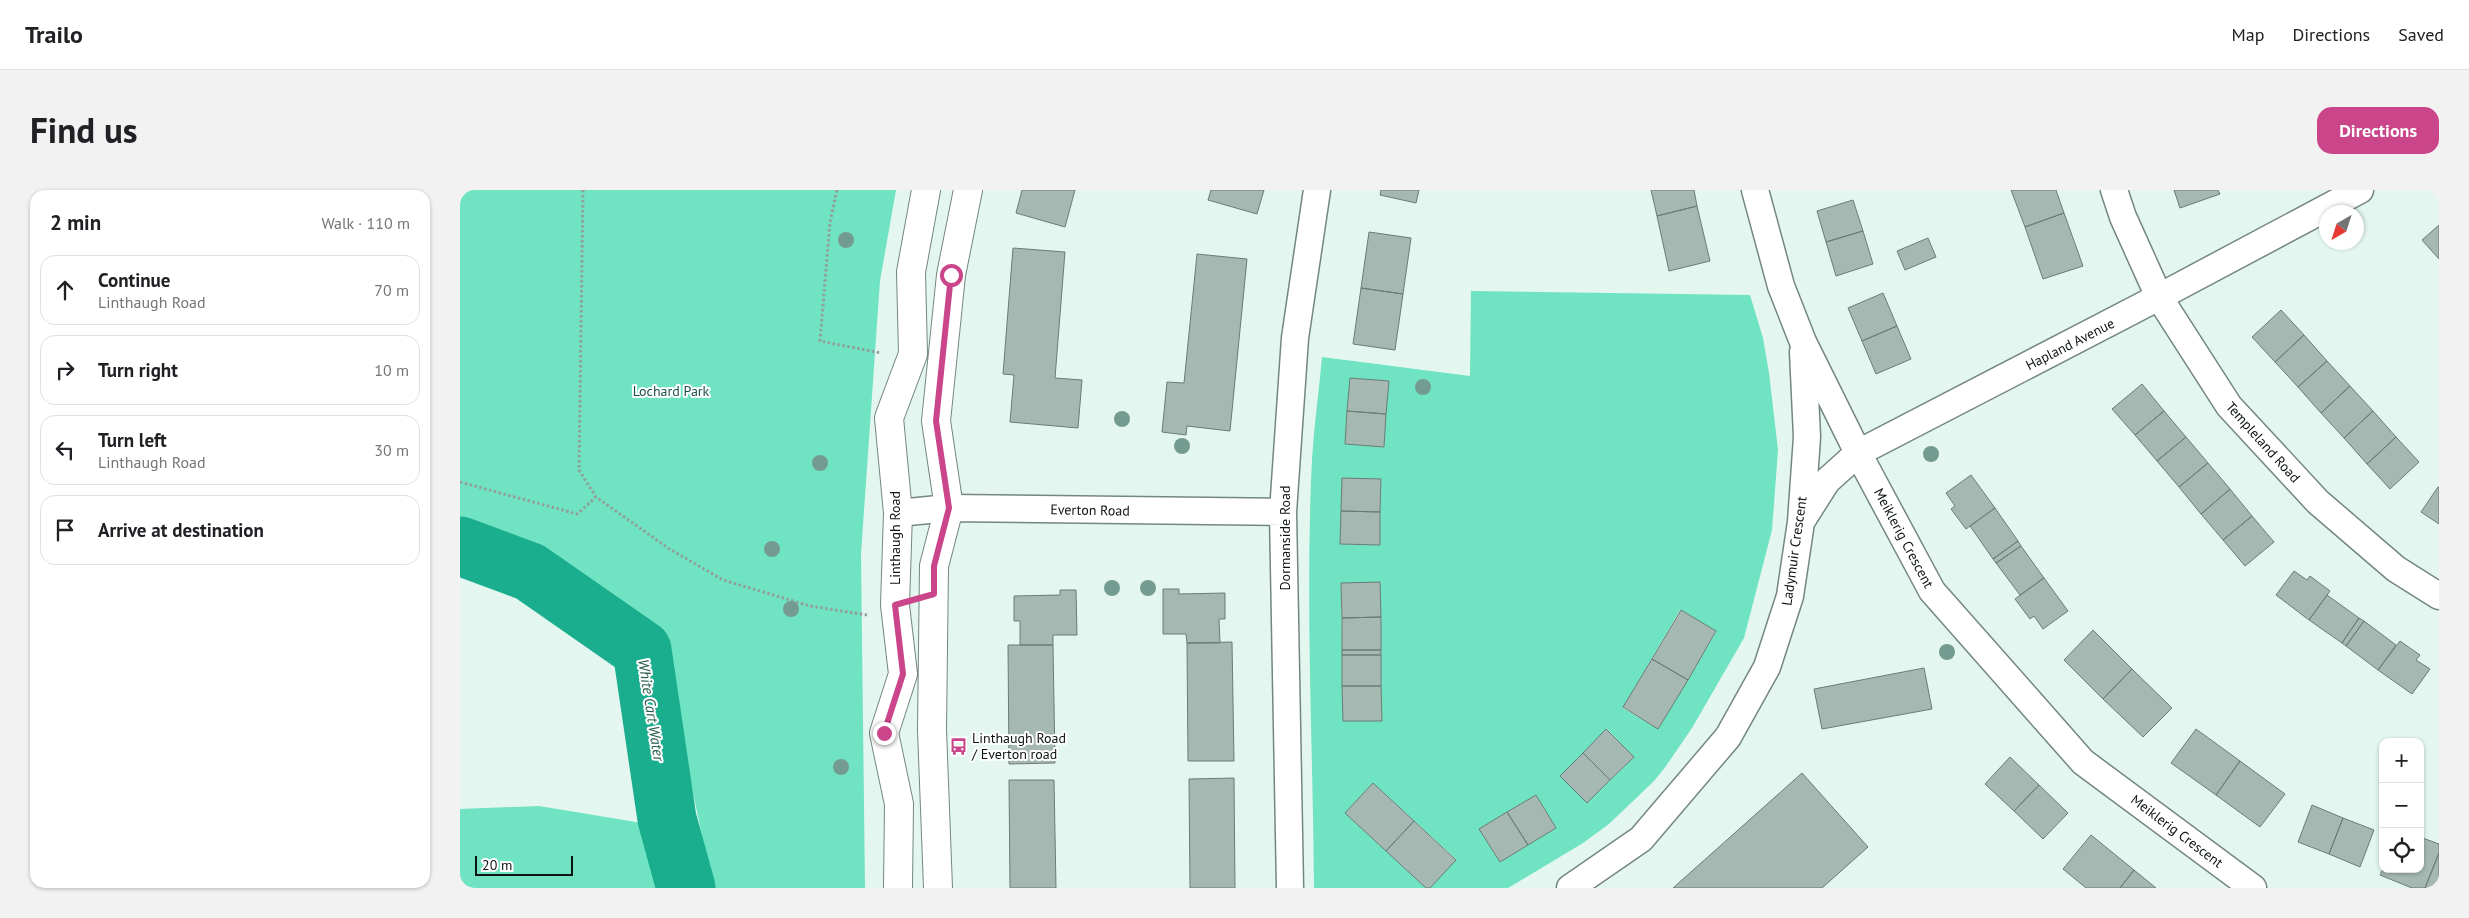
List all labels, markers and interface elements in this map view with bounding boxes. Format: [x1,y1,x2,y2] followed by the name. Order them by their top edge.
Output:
[25,19,83,50] text: Trailo
[2232,23,2264,46] text: Map
[2292,23,2370,46] text: Directions
[2398,23,2444,46] text: Saved
[30,107,138,153] text: Find us
[2317,107,2439,154] button: Directions
[2319,205,2364,250] north arrow
[50,209,101,236] text: 2 min
[321,213,410,233] text: Walk · 110 m
[940,264,963,287] route start
[98,268,170,292] text: Continue
[51,276,79,304] icon: ahead
[374,280,409,300] text: 70 m
[98,292,206,312] text: Linthaugh Road
[2023,314,2117,374] street label: Hapland Avenue
[51,356,79,384] icon: right
[98,358,178,382] text: Turn right
[374,360,409,380] text: 10 m
[633,382,710,400] park label: Lochard Park
[2222,398,2304,486] street label: Templeland Road
[98,428,167,452] text: Turn left
[51,436,79,464] icon: left
[374,440,409,460] text: 30 m
[98,452,206,472] text: Linthaugh Road
[1276,485,1294,591] street label: Dormanside Road
[1870,485,1938,591] street label: Meiklerig Crescent
[886,491,904,585] street label: Linthaugh Road
[1777,495,1811,607] street label: Ladymuir Crescent
[1050,500,1130,520] street label: Everton Road
[51,516,79,544] icon: arrive
[98,518,264,542] text: Arrive at destination
[634,658,669,763] water label: White Cart Water
[873,722,896,745] route end
[971,729,1066,763] place label: Linthaugh Road / Everton road
[948,736,968,756] bus stop icon: Linthaugh Road / Everton road
[2379,738,2424,873] map controls
[2379,738,2424,783] button: +
[2379,783,2424,828] button: −
[2127,791,2227,872] street label: Meiklerig Crescent
[2379,828,2424,873] button: locate
[475,853,572,876] scale bar
[482,856,512,874] text: 20 m

